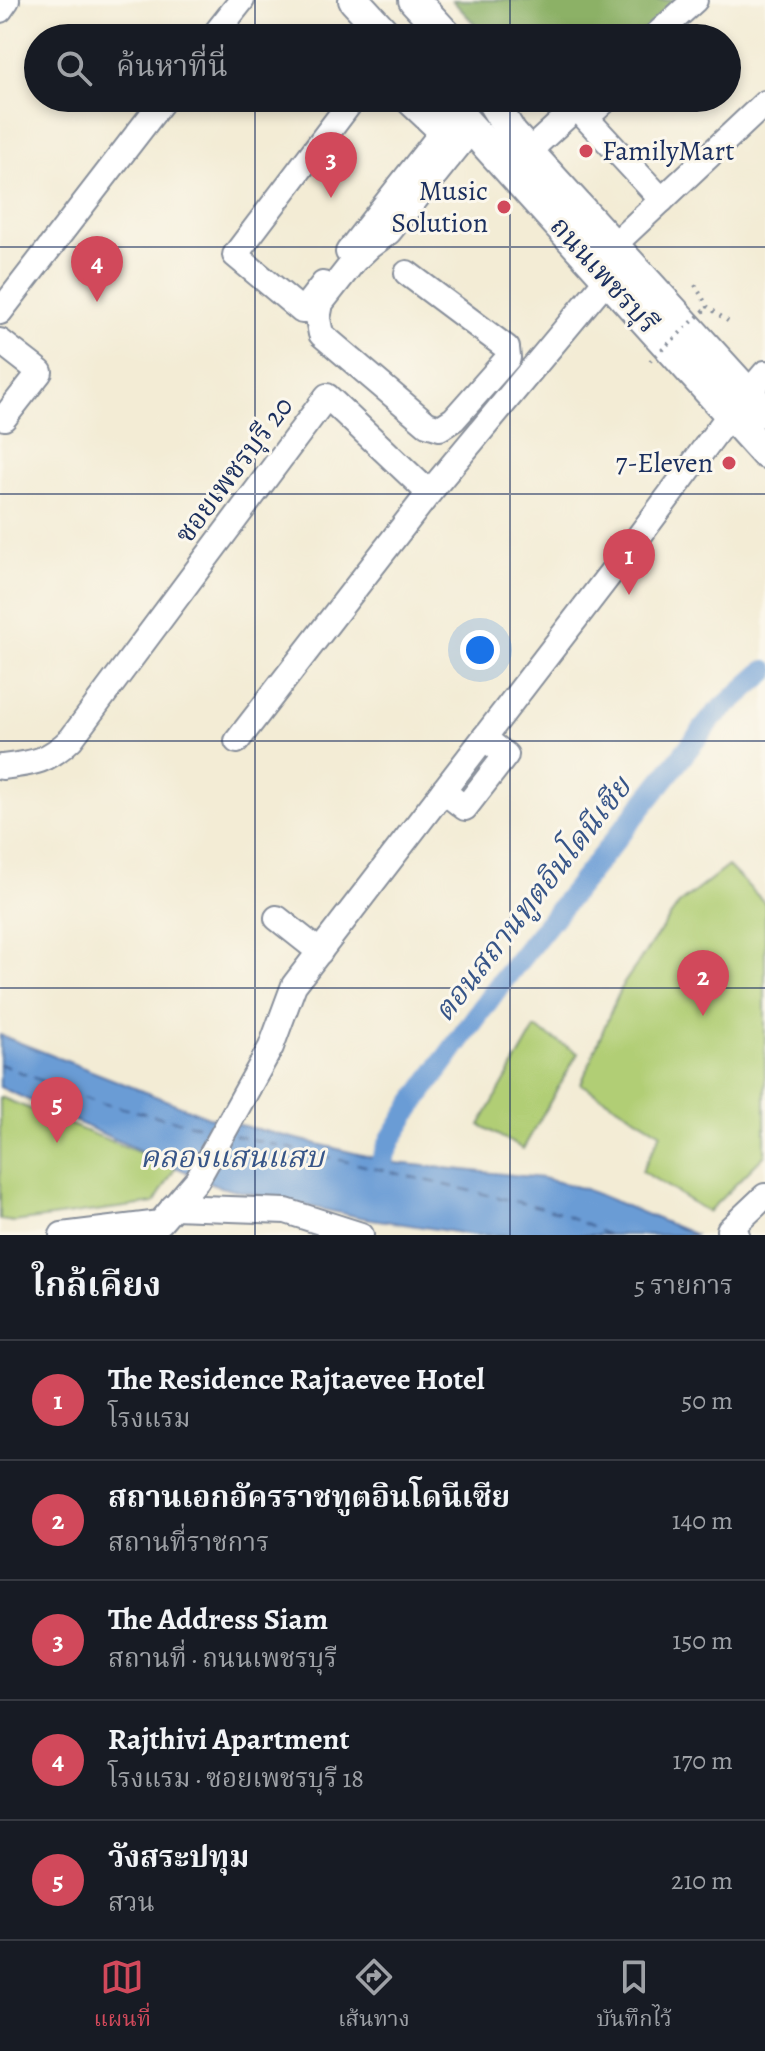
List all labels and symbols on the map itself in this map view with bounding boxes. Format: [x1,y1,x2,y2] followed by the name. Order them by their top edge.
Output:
[305,132,357,198] pin: 3
[602,132,735,170] place label: FamilyMart
[577,142,595,160] marker: FamilyMart
[391,172,488,242] place label: Music Solution
[495,198,513,216] marker: Music Solution
[541,208,667,342] street label: ถนนเพชรบุรี
[71,236,123,302] pin: 4
[166,389,302,551] street label: ซอยเพชรบุรี 20
[616,444,713,482] place label: 7-Eleven
[720,454,738,472] marker: 7-Eleven
[603,529,655,595] pin: 1
[460,630,500,670] your location
[423,766,642,1030] water label: ตอนสถานทูตอินโดนีเซีย
[677,950,729,1016] pin: 2
[31,1077,83,1143] pin: 5
[140,1137,326,1177] water label: คลองแสนแสบ

